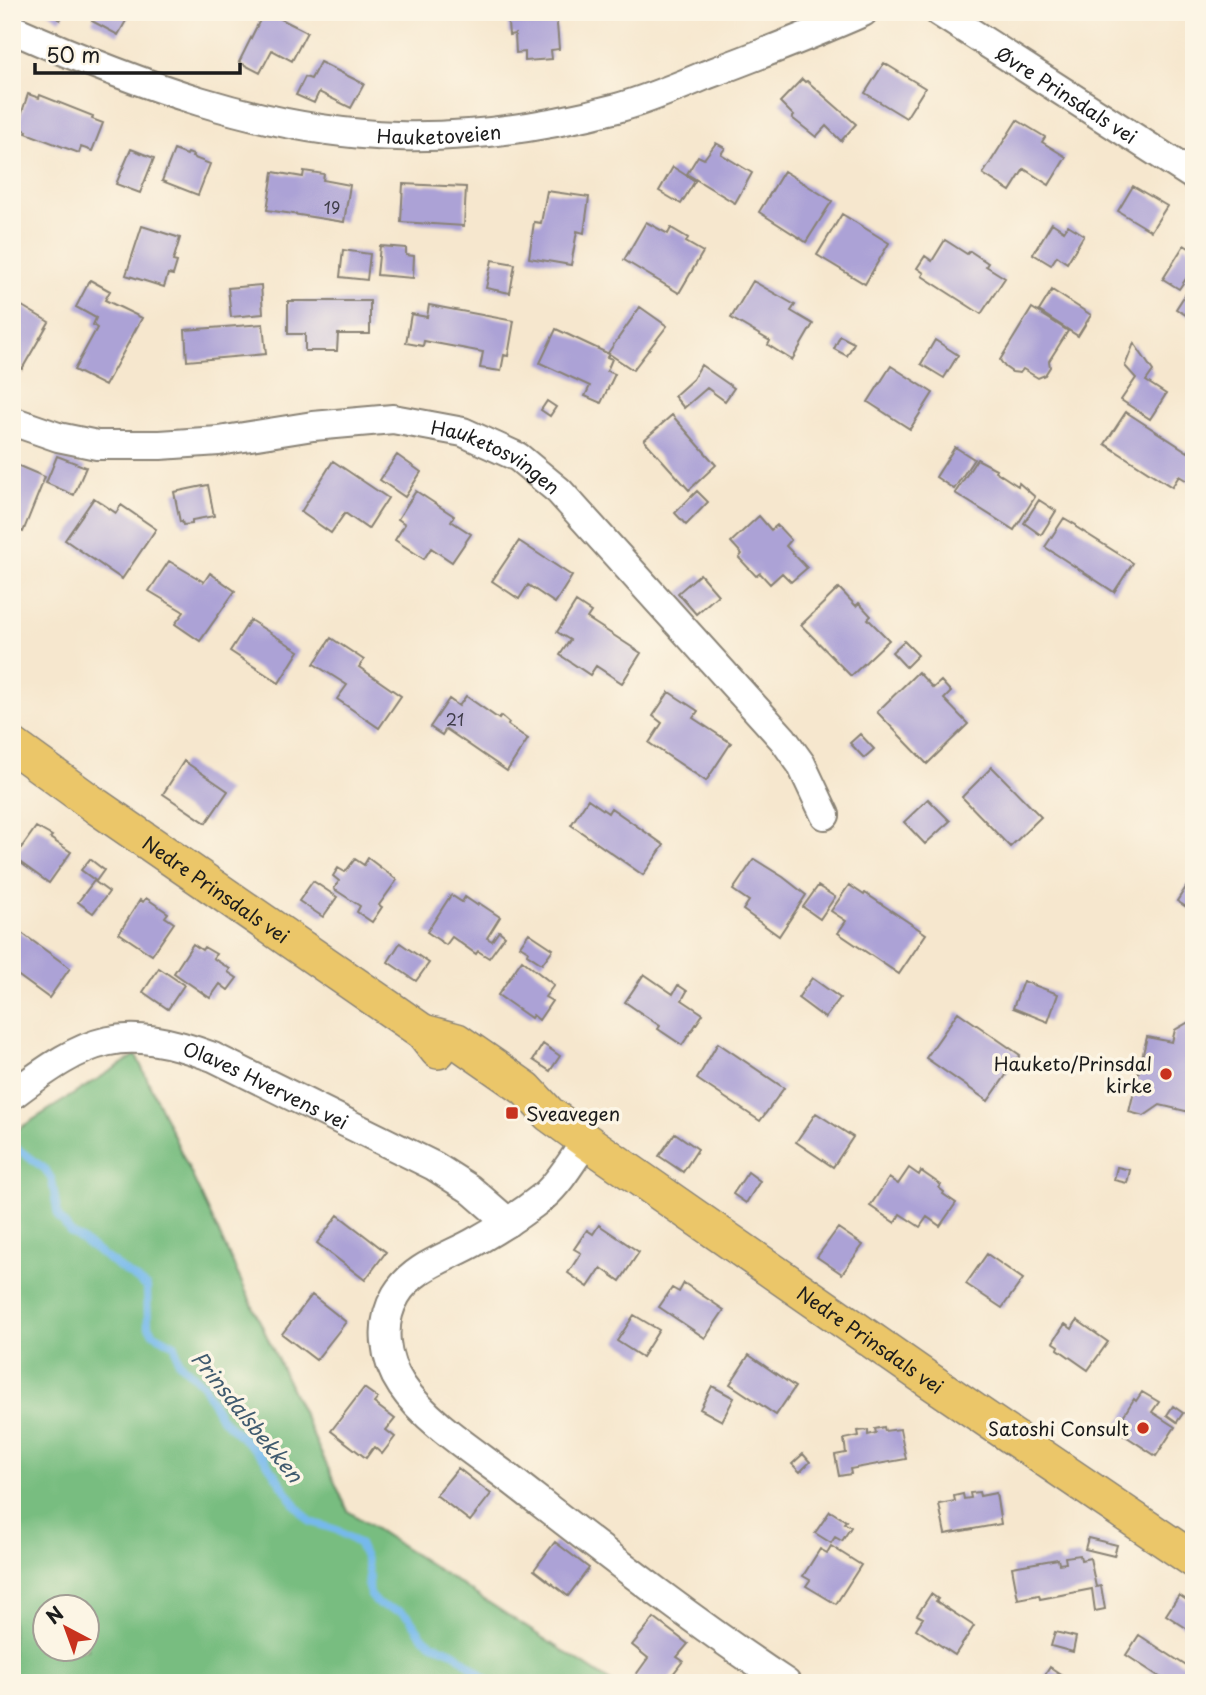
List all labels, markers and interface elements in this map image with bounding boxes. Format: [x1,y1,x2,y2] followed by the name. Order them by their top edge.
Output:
[35,32,240,76] scale bar
[46,38,100,70] text: 50 m
[991,39,1143,150] street label: Øvre Prinsdals vei
[376,117,503,150] street label: Hauketoveien
[324,195,340,219] house number: 19
[429,412,566,501] street label: Hauketosvingen
[446,707,464,731] house number: 21
[137,829,295,950] street label: Nedre Prinsdals vei
[180,1034,353,1136] street label: Olaves Hvervens vei
[994,1049,1152,1099] place label: Hauketo/Prinsdal kirke
[1158,1066,1174,1082] marker: Hauketo/Prinsdal kirke
[526,1099,620,1127] place label: Sveavegen
[504,1105,520,1121] marker: Sveavegen
[792,1279,949,1400] street label: Nedre Prinsdals vei
[185,1343,312,1490] water label: Prinsdalsbekken
[988,1414,1129,1442] place label: Satoshi Consult
[1135,1420,1151,1436] marker: Satoshi Consult
[32,1594,102,1664] north arrow
[39,1599,69,1630] text: N

